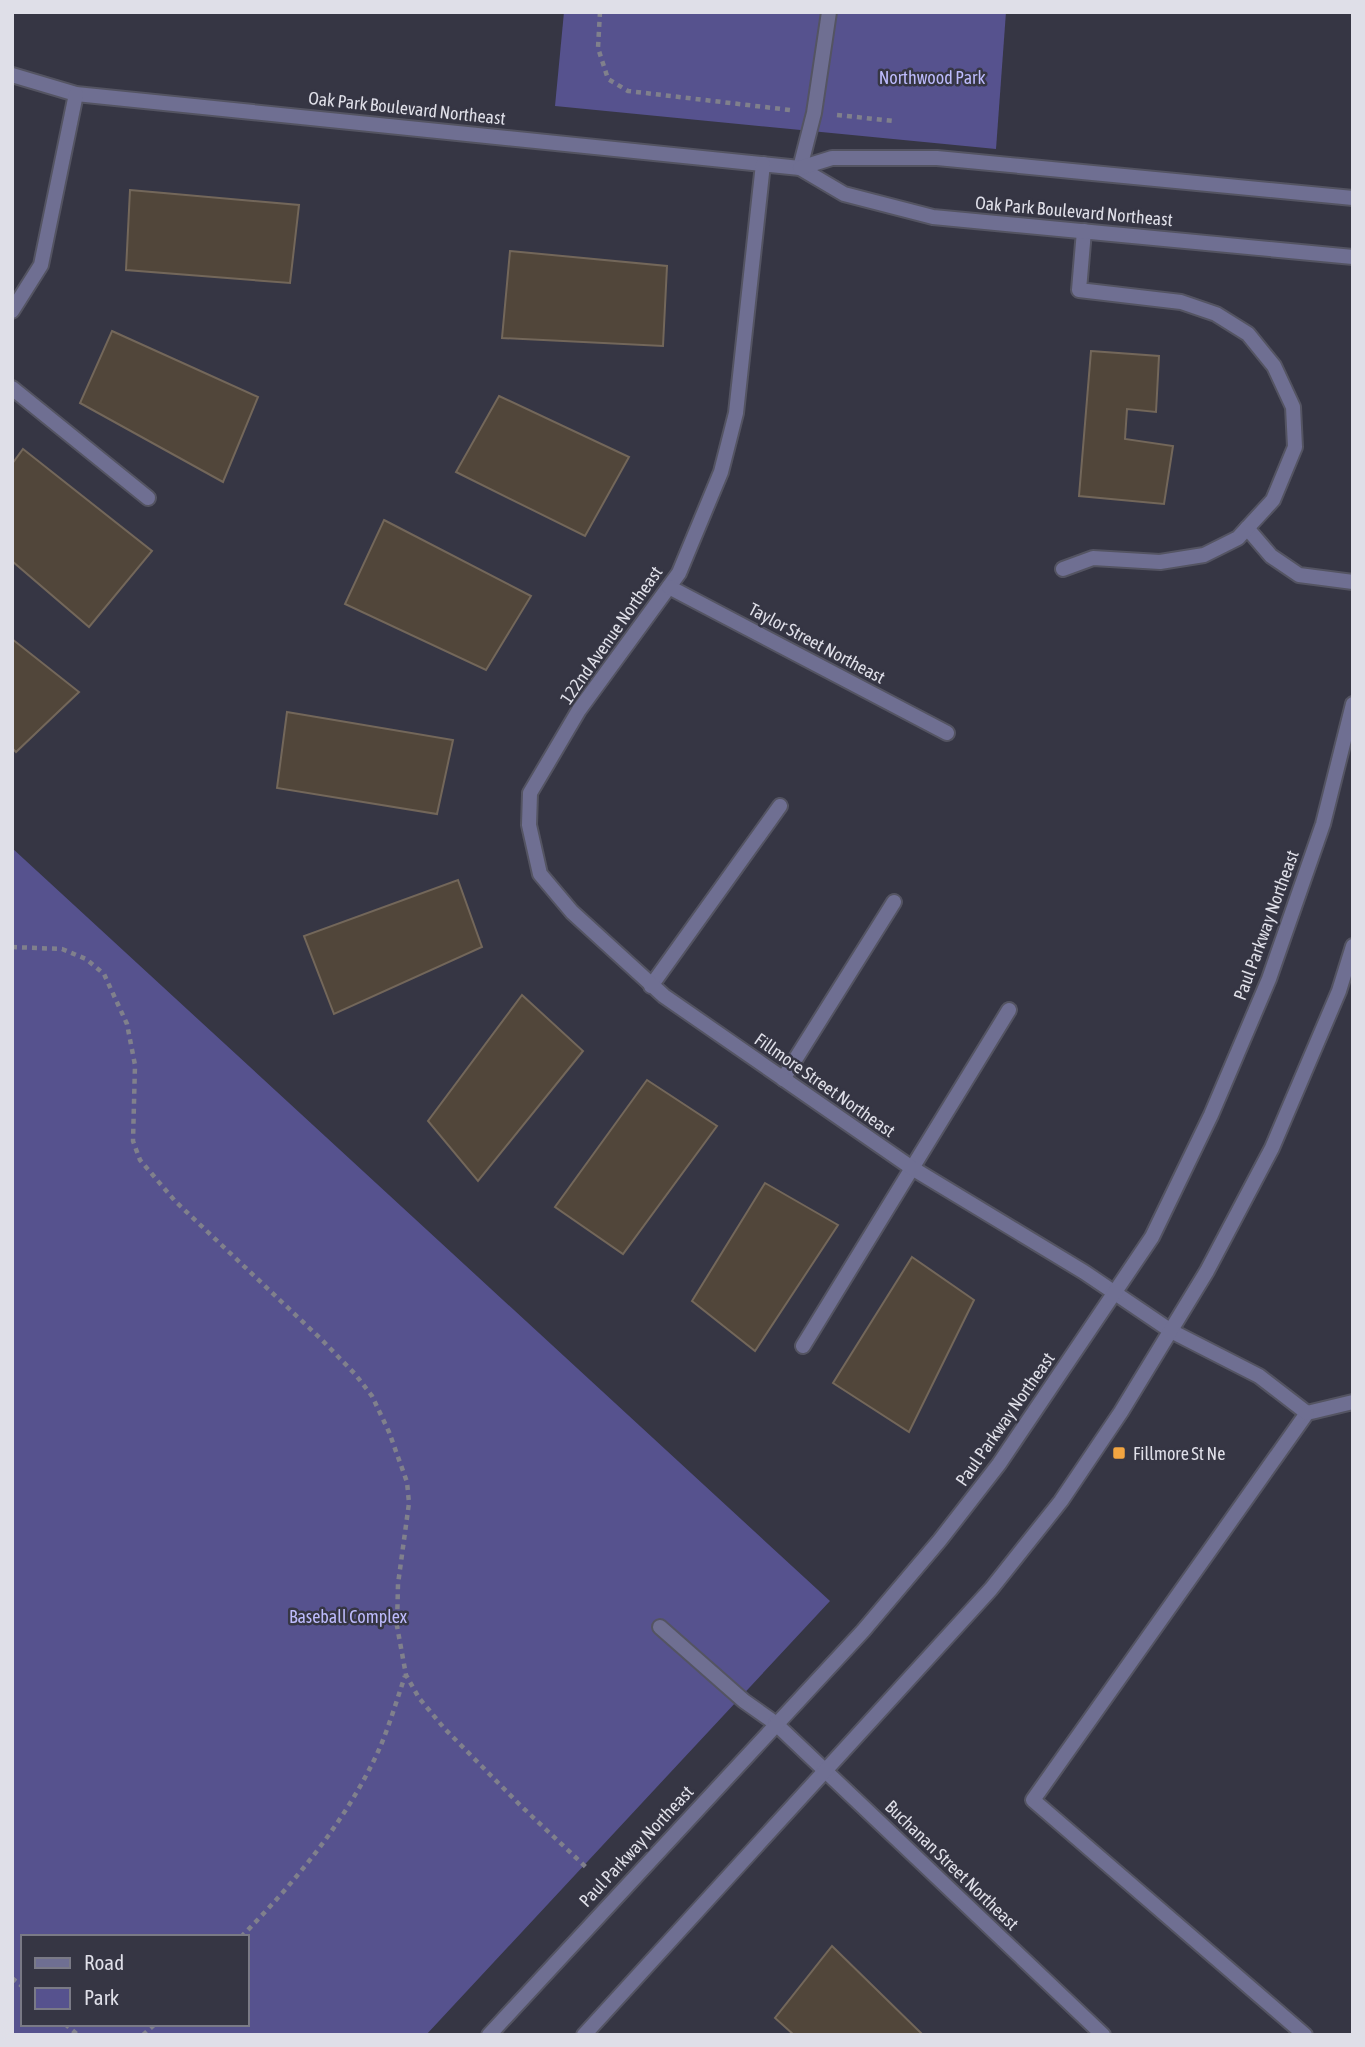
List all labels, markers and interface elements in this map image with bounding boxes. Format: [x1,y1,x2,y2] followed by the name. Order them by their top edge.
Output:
[879,67,985,88] park label: Northwood Park
[307,87,507,129] street label: Oak Park Boulevard Northeast
[974,192,1174,230] street label: Oak Park Boulevard Northeast
[555,562,667,708] street label: 122nd Avenue Northeast
[745,598,889,688] street label: Taylor Street Northeast
[1229,847,1303,1003] street label: Paul Parkway Northeast
[751,1029,899,1141] street label: Fillmore Street Northeast
[951,1348,1059,1490] street label: Paul Parkway Northeast
[1133,1443,1225,1464] place label: Fillmore St Ne
[1111,1445,1127,1461] marker: Fillmore St Ne
[289,1606,407,1627] park label: Baseball Complex
[574,1781,698,1911] street label: Paul Parkway Northeast
[881,1796,1023,1934] street label: Buchanan Street Northeast
[21,1935,248,2026] legend
[84,1950,124,1974] text: Road
[84,1985,119,2009] text: Park

